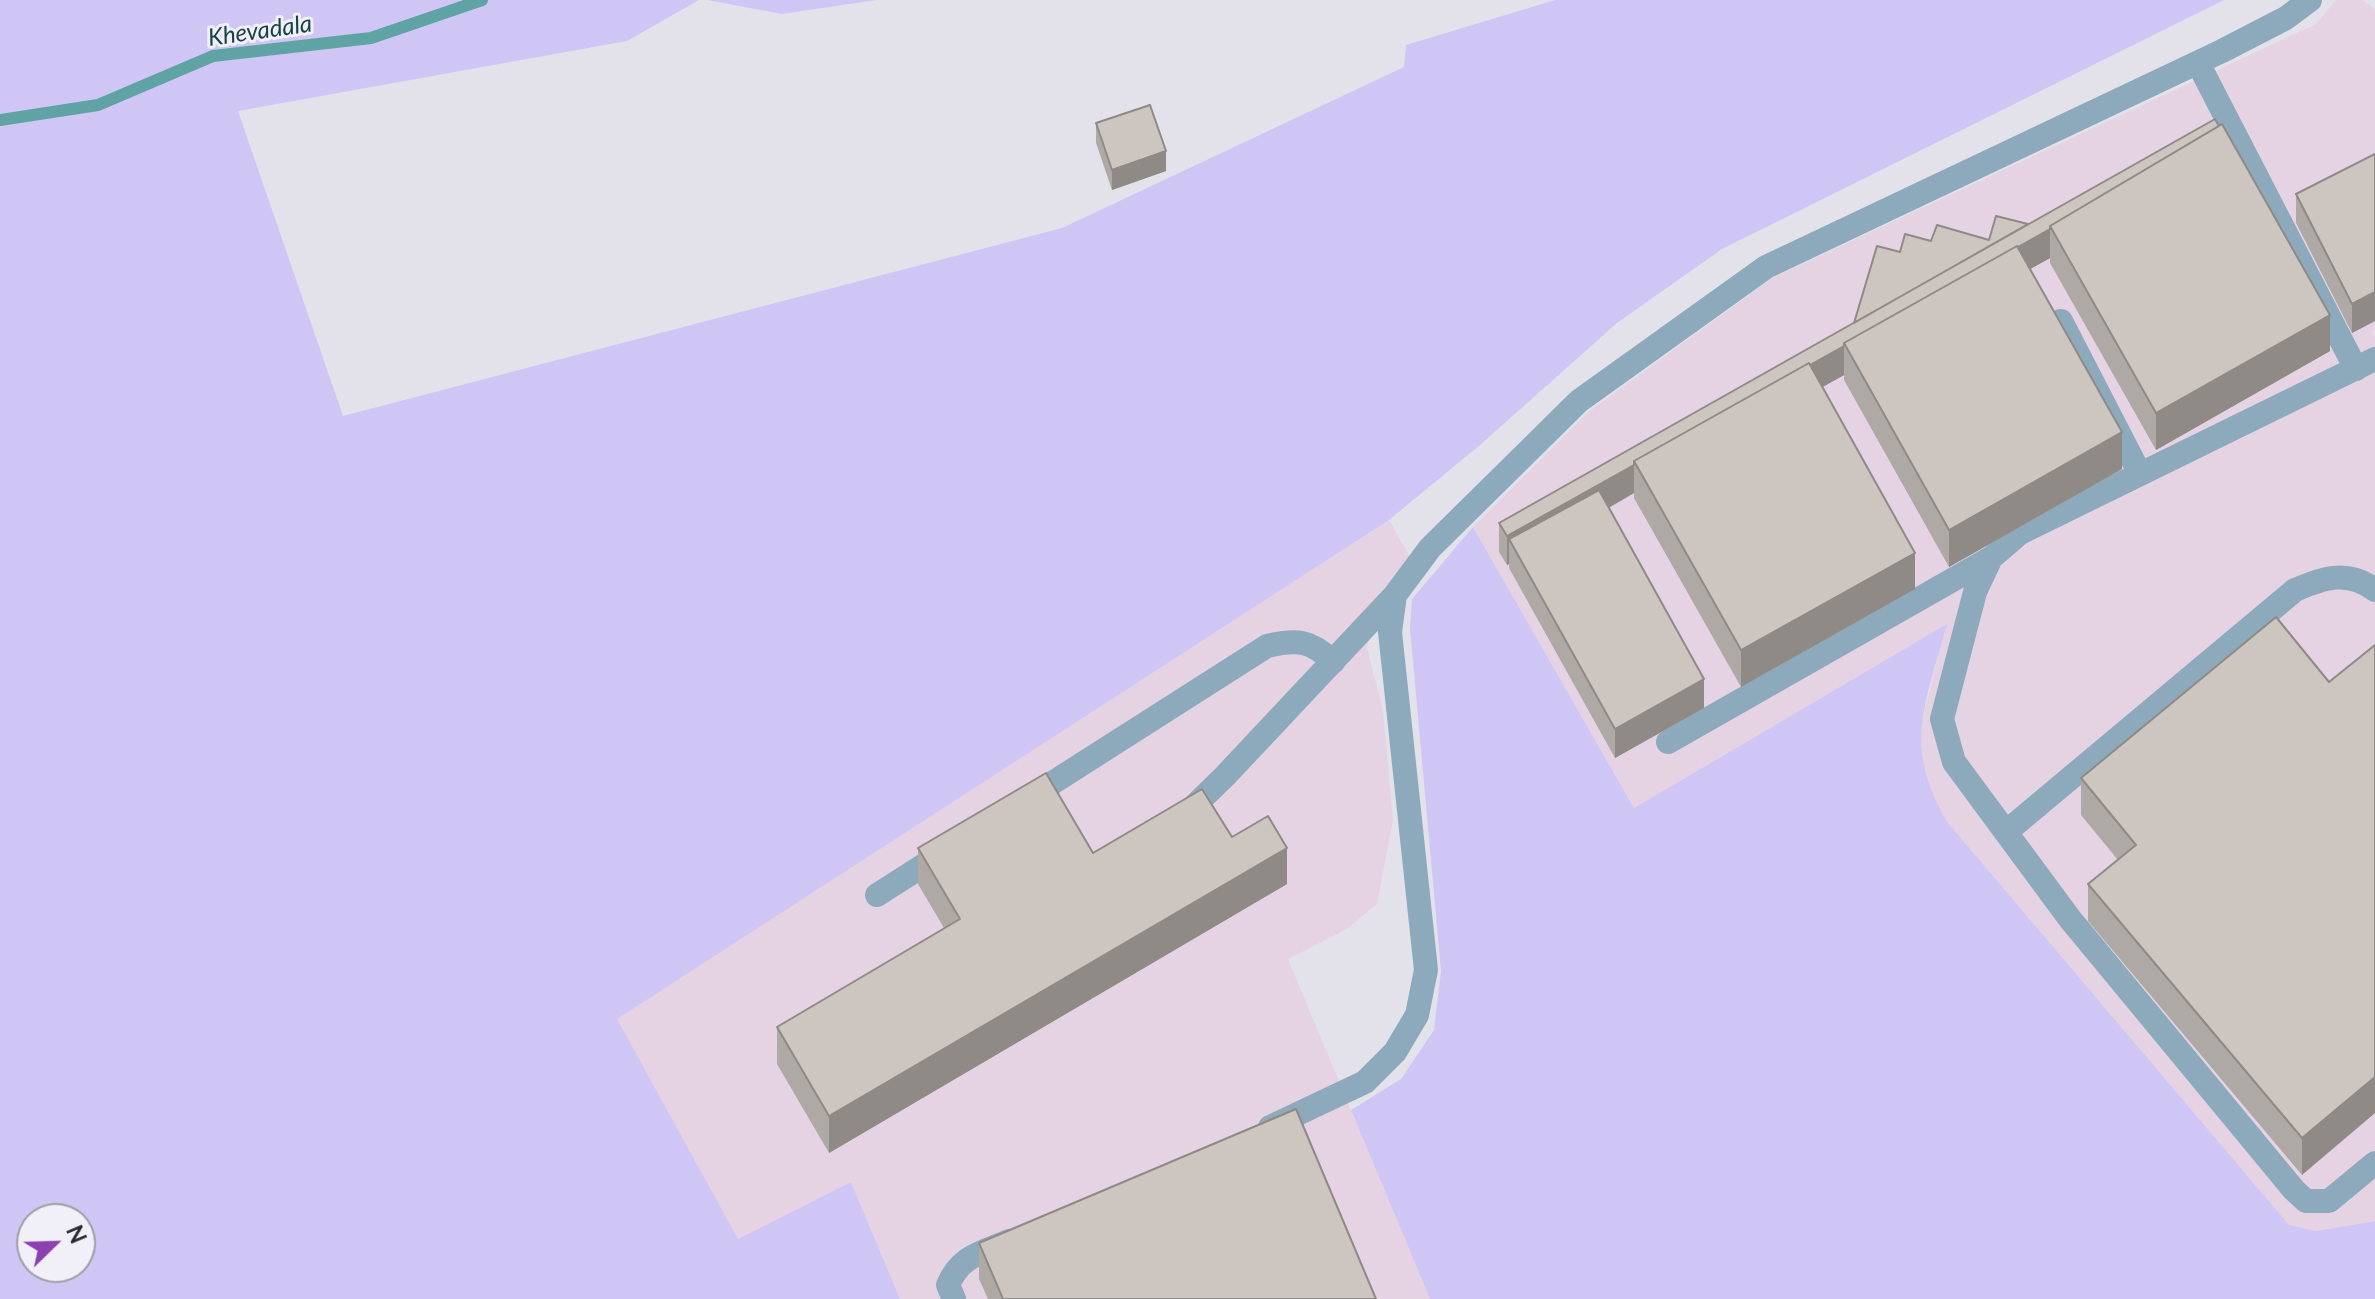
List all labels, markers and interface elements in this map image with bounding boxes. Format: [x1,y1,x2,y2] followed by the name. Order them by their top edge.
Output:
[206,9,314,53] water label: Khevadala
[16,1203,96,1283] north arrow
[61,1221,92,1247] text: N

